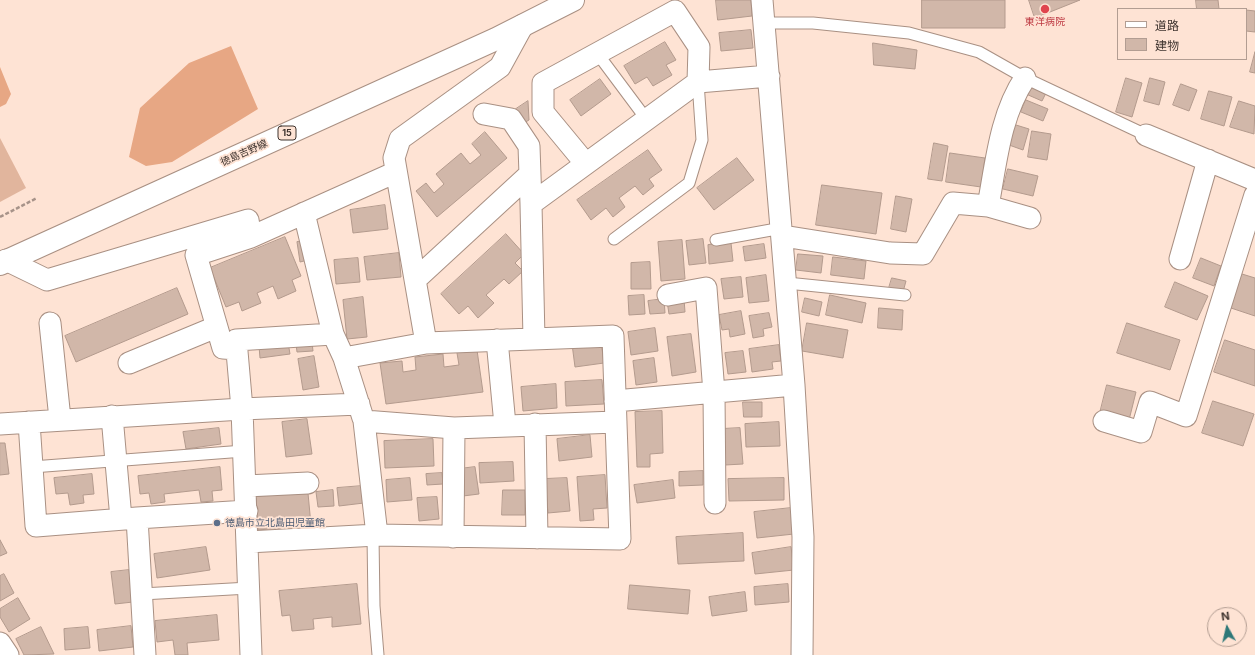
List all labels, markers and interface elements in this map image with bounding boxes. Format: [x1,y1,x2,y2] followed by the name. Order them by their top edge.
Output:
[1039,3,1051,15] marker: 東洋病院
[1117,8,1247,60] legend
[1025,16,1065,28] place label: 東洋病院
[1155,18,1179,33] text: 道路
[1155,38,1179,53] text: 建物
[278,126,296,140] road number: 15
[219,137,269,169] street label: 徳島吉野線
[225,517,325,529] place label: 徳島市立北島田児童館
[212,518,222,528] marker: 徳島市立北島田児童館
[1207,607,1247,647] north arrow
[1220,609,1231,624] text: N

